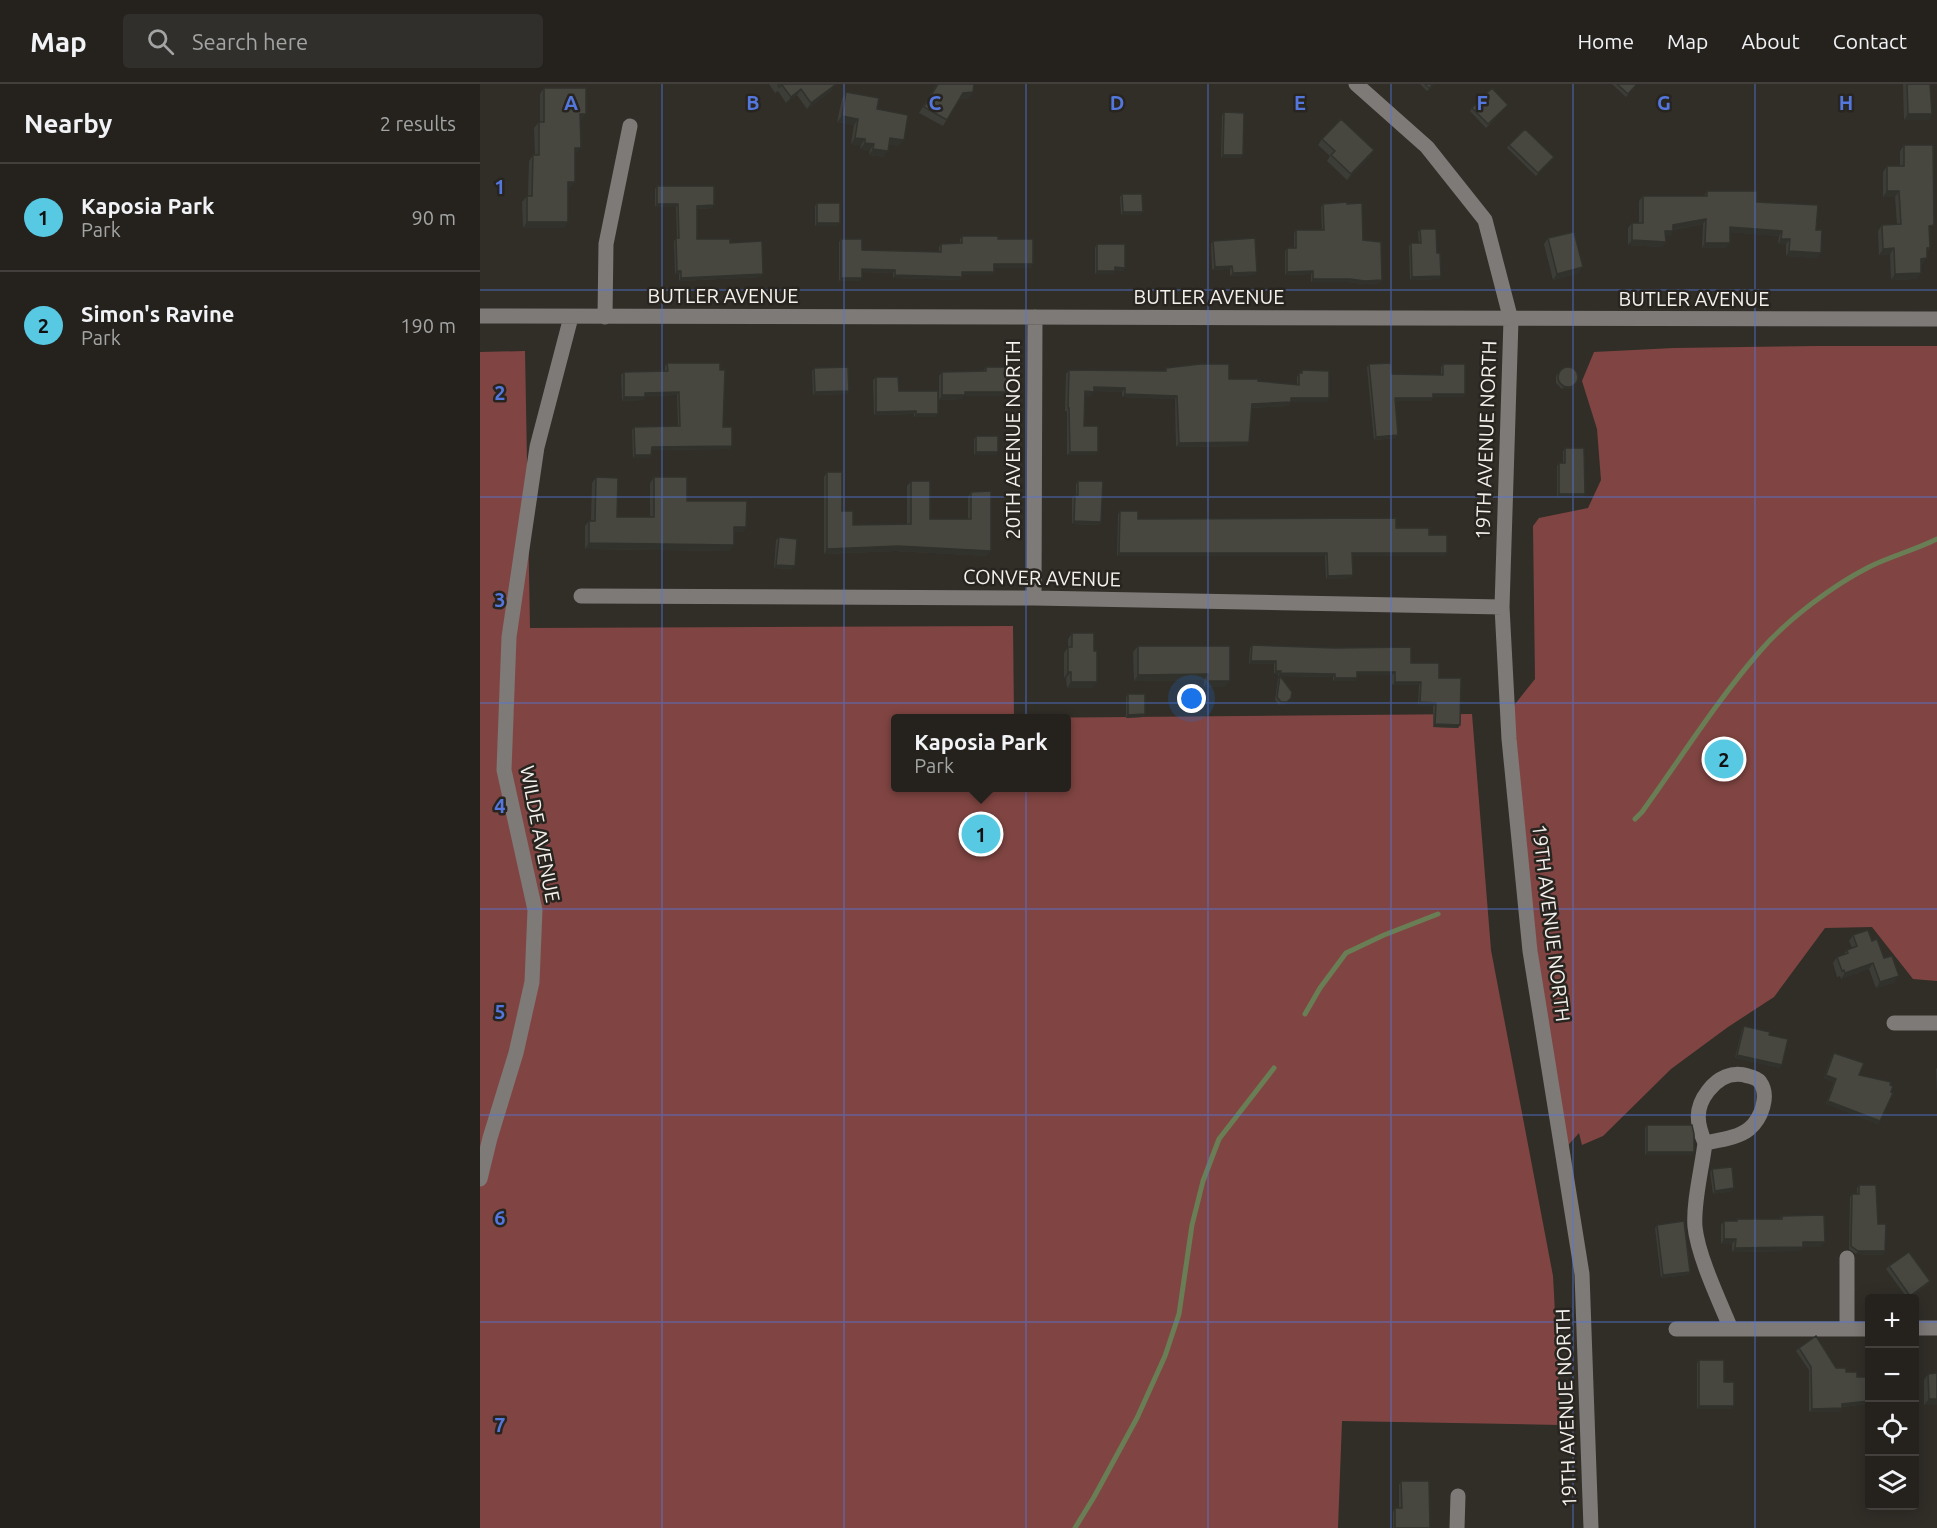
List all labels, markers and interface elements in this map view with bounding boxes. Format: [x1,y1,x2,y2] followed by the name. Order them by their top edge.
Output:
[123,14,543,68] search box
[144,25,177,58] icon: search
[30,26,87,57] text: Map
[192,29,308,54] text: Search here
[1577,29,1634,53] text: Home
[1667,29,1708,53] text: Map
[1741,29,1800,53] text: About
[1833,29,1907,53] text: Contact
[564,91,578,114] text: A
[746,91,760,114] text: B
[929,91,942,114] text: C
[1110,91,1124,114] text: D
[1294,91,1306,114] text: E
[1476,91,1488,114] text: F
[1657,91,1671,114] text: G
[1839,91,1853,114] text: H
[24,109,112,138] text: Nearby
[380,112,456,135] text: 2 results
[494,175,506,198] text: 1
[81,193,214,218] text: Kaposia Park
[38,206,49,229] text: 1
[412,206,456,229] text: 90 m
[81,218,121,241] text: Park
[648,284,798,307] street label: BUTLER AVENUE
[1134,285,1284,308] street label: BUTLER AVENUE
[1619,287,1769,310] street label: BUTLER AVENUE
[81,301,234,326] text: Simon's Ravine
[38,314,49,337] text: 2
[400,314,456,337] text: 190 m
[81,326,121,349] text: Park
[1001,340,1024,540] street label: 20TH AVENUE NORTH
[1471,340,1500,540] street label: 19TH AVENUE NORTH
[494,381,506,404] text: 2
[963,565,1121,590] street label: CONVER AVENUE
[494,588,506,611] text: 3
[1177,684,1206,713] your location
[891,714,1071,792] popup
[914,729,1048,754] text: Kaposia Park
[1704,736,1744,782] pin: 2
[914,754,954,777] text: Park
[516,764,565,904] street label: WILDE AVENUE
[494,794,506,817] text: 4
[962,812,1000,856] pin: 1
[1528,823,1575,1023] street label: 19TH AVENUE NORTH
[494,1000,506,1023] text: 5
[494,1206,506,1229] text: 6
[1865,1294,1919,1510] map controls
[1865,1294,1919,1348] button: +
[1551,1308,1580,1508] street label: 19TH AVENUE NORTH
[1865,1348,1919,1402] button: −
[1865,1402,1919,1456] button: locate
[494,1413,506,1436] text: 7
[1865,1456,1919,1510] button: layers

